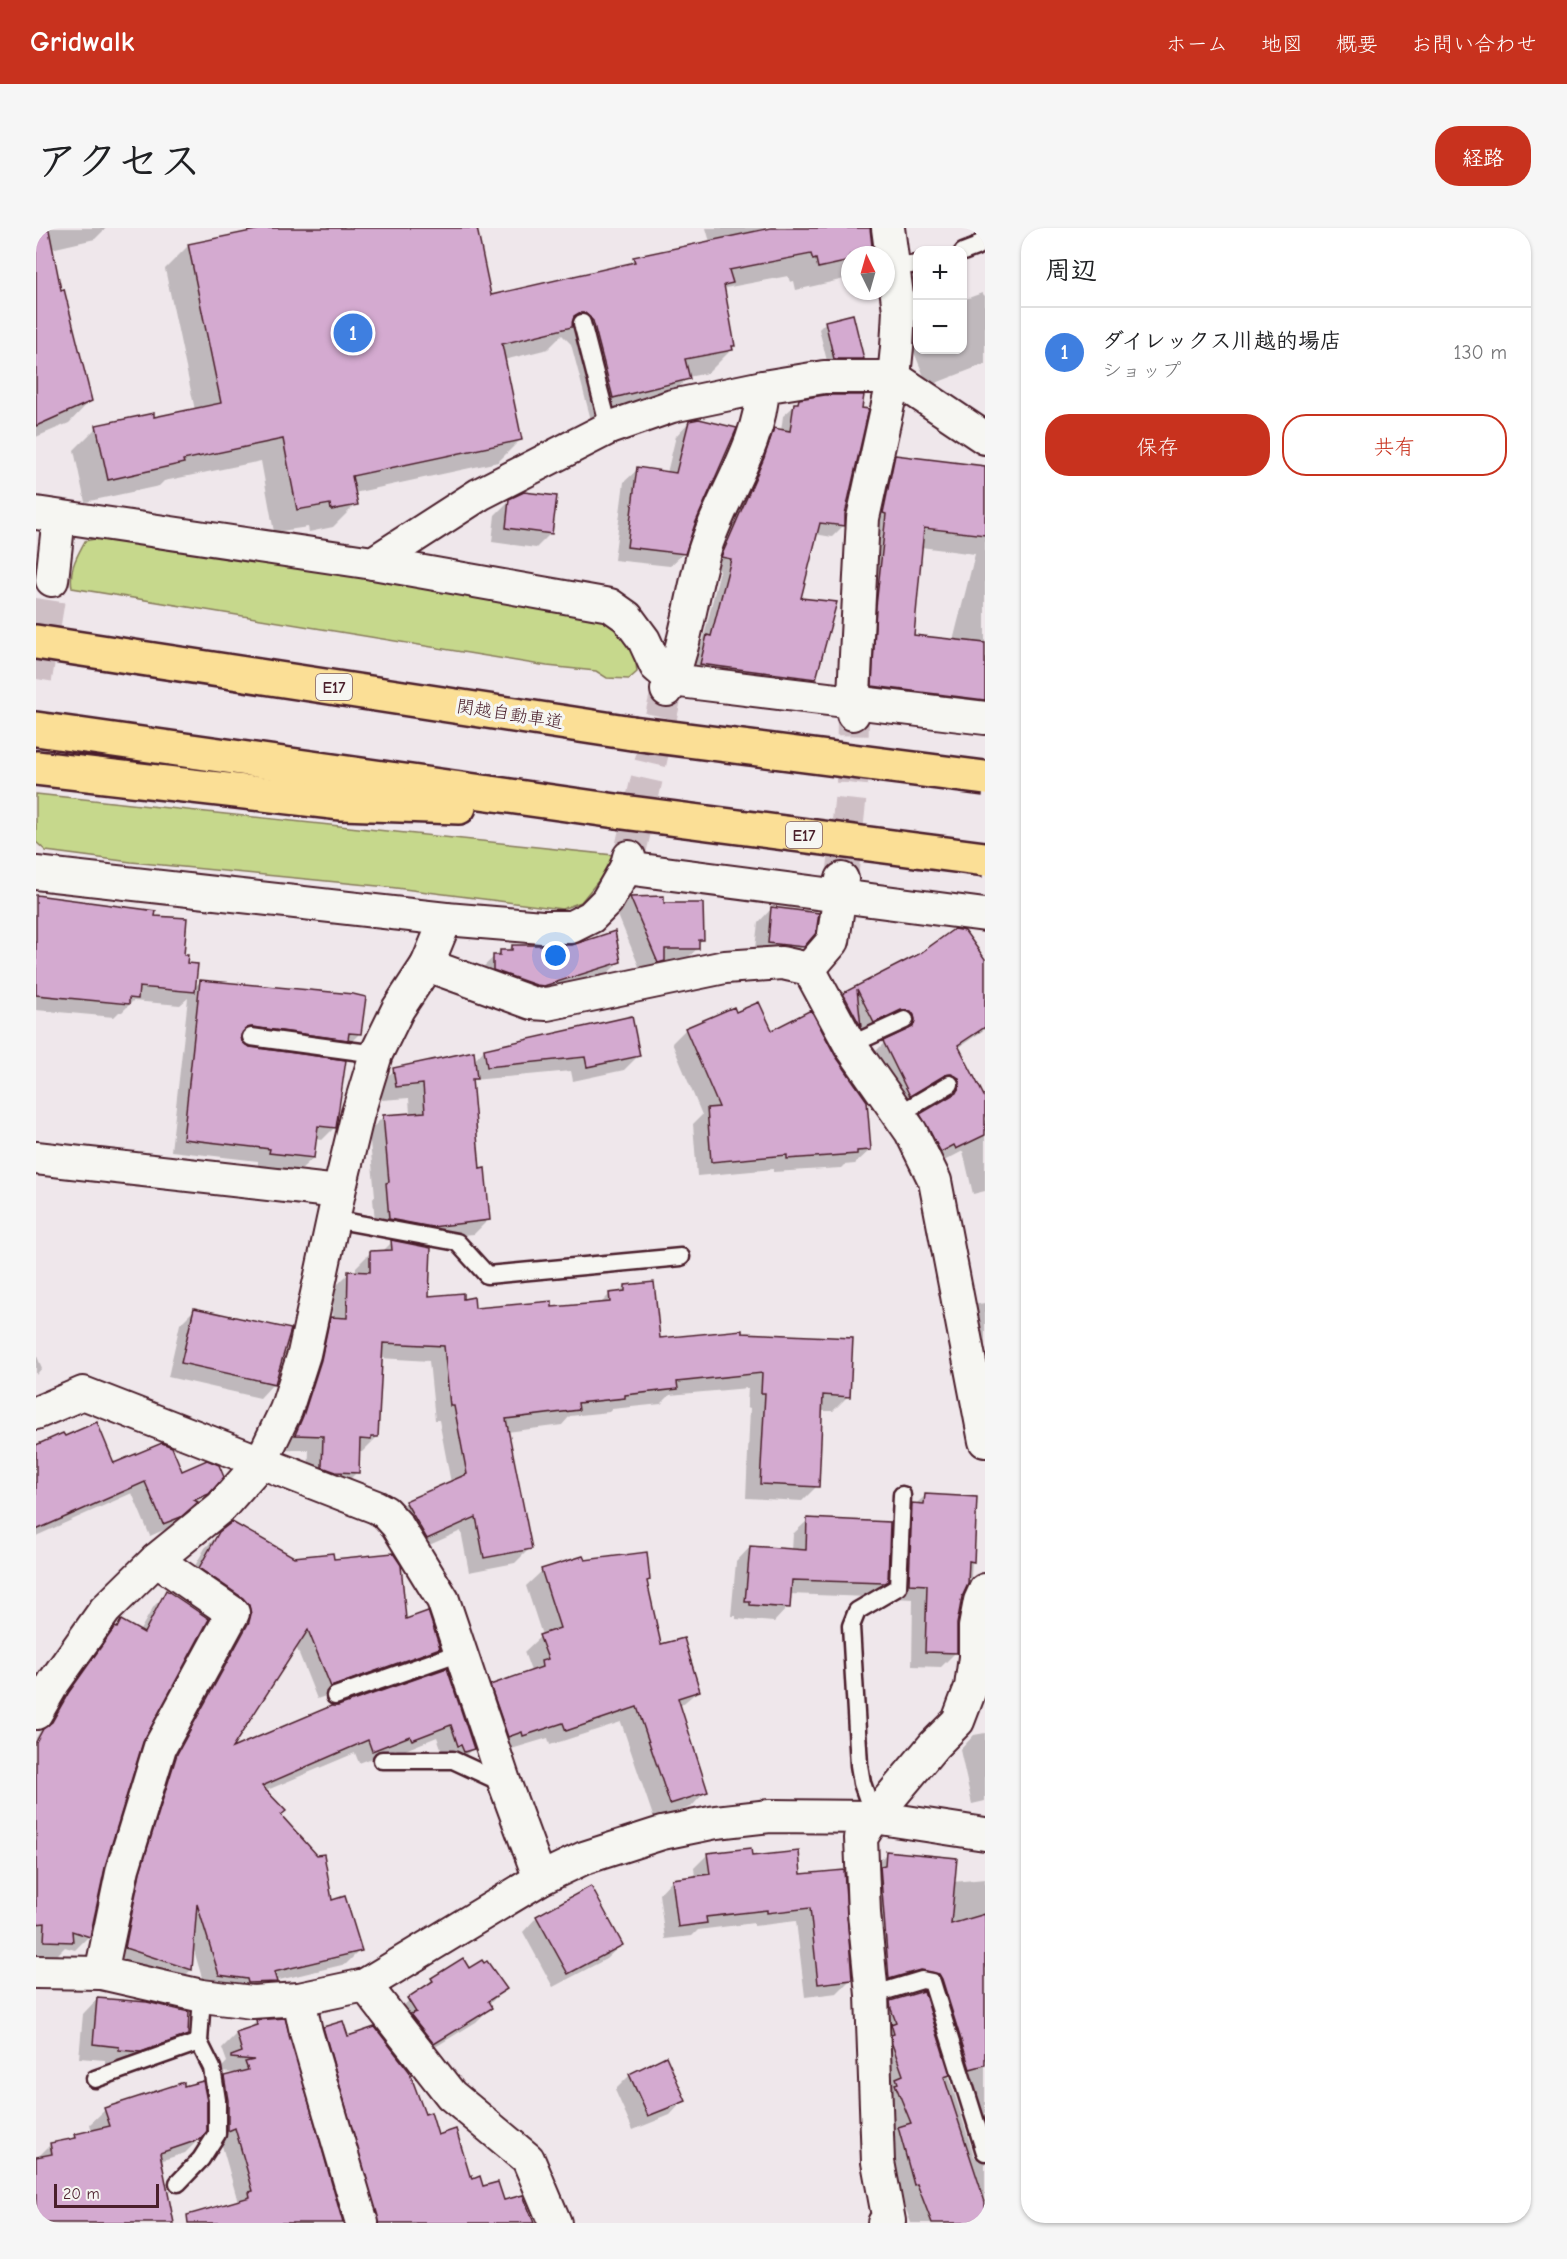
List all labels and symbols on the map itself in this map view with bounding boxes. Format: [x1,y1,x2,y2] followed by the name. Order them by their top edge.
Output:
[841,246,895,300] north arrow
[334,310,372,356] pin: 1
[316,674,352,700] road number: E17
[455,696,565,733] street label: 関越自動車道
[786,822,822,848] road number: E17
[541,941,570,970] your location
[54,2181,159,2208] scale bar

